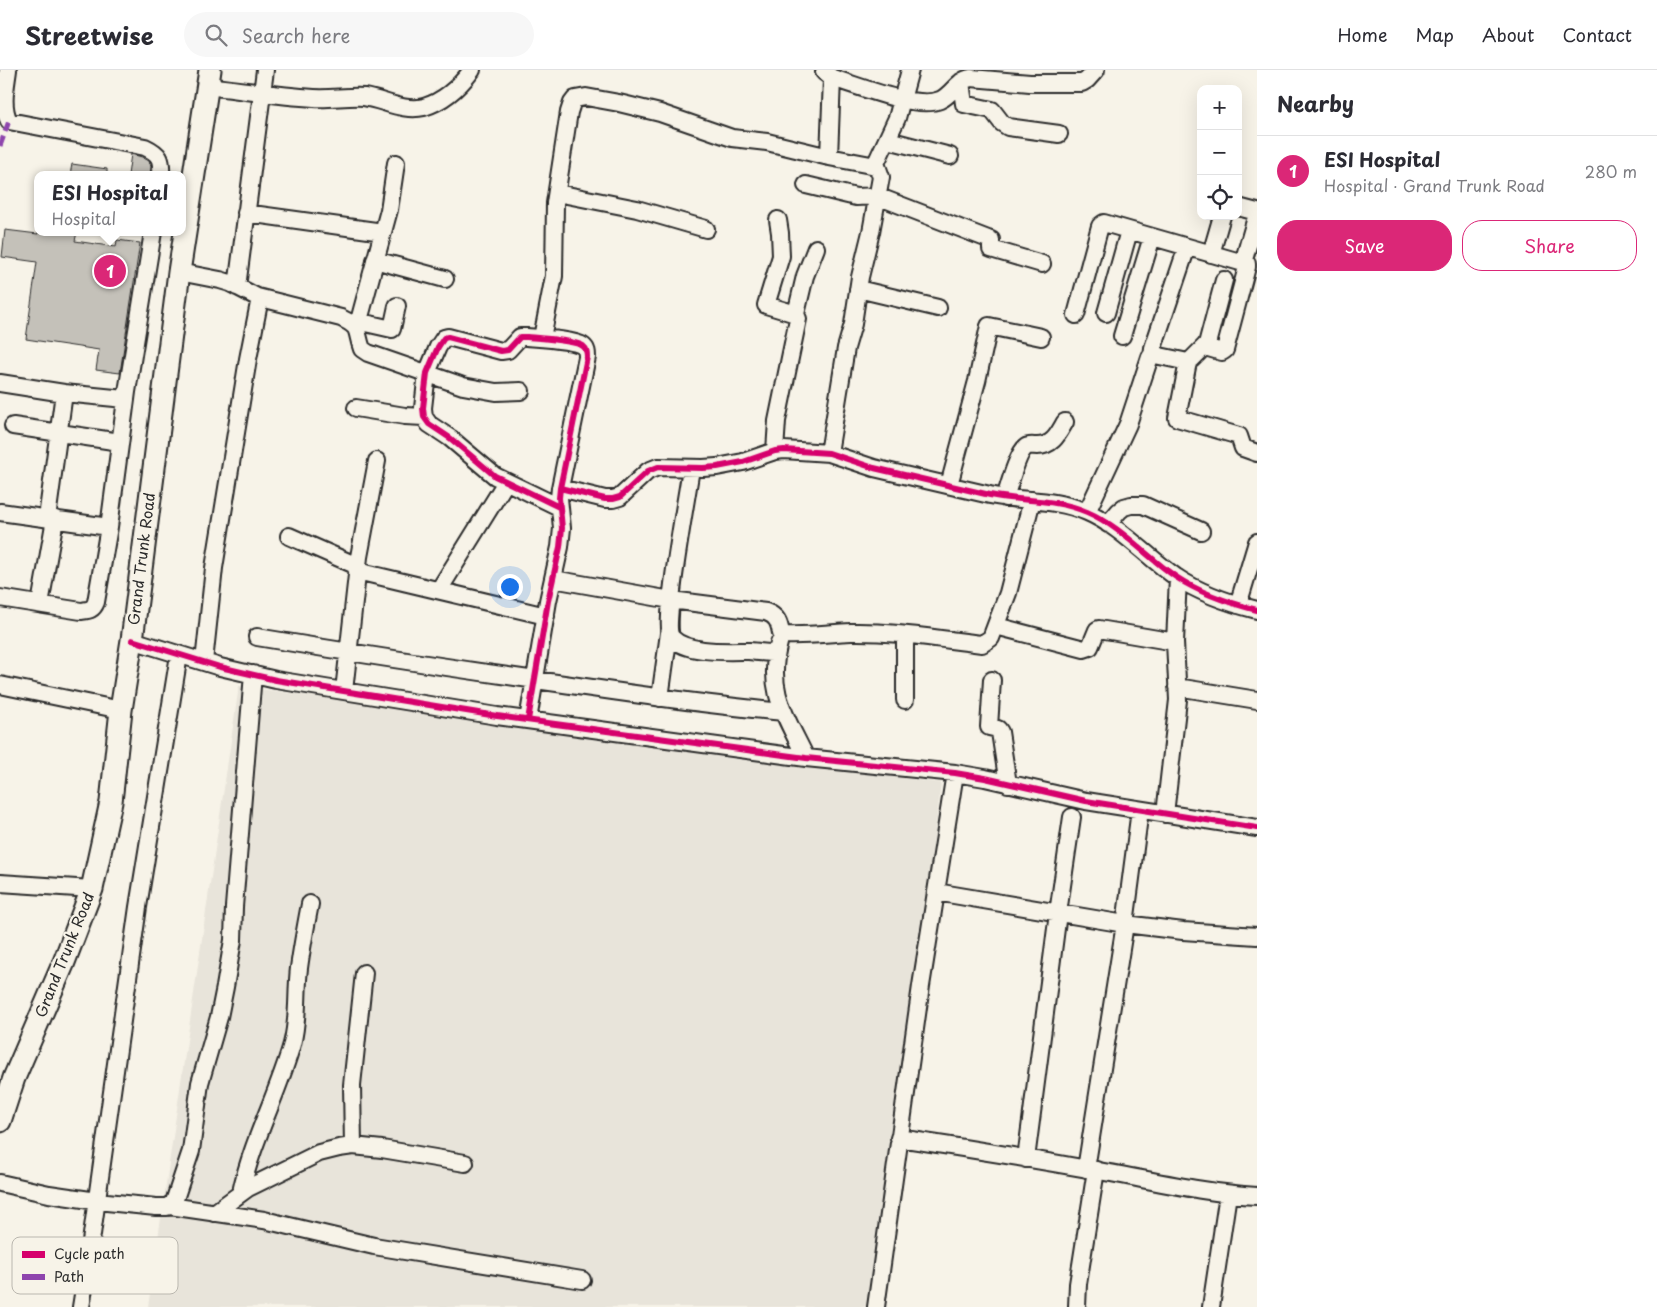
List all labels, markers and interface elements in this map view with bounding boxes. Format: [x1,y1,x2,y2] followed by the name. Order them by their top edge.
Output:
[184,12,534,57] search box
[25,17,154,53] text: Streetwise
[202,21,230,49] icon: search
[242,21,350,49] text: Search here
[1337,21,1387,48] text: Home
[1415,21,1454,48] text: Map
[1482,21,1534,48] text: About
[1562,21,1632,48] text: Contact
[1197,85,1242,220] map controls
[1197,85,1242,130] button: +
[1277,87,1354,119] text: Nearby
[1197,130,1242,175] button: −
[1324,145,1440,173] text: ESI Hospital
[1289,159,1297,183] text: 1
[1585,159,1637,183] text: 280 m
[34,171,186,236] popup
[1324,173,1545,197] text: Hospital · Grand Trunk Road
[1197,175,1242,220] button: locate
[52,178,168,206] text: ESI Hospital
[52,206,116,230] text: Hospital
[1277,220,1452,271] button: Save
[1462,220,1637,271] button: Share
[94,252,126,290] pin: 1
[121,491,160,626] street label: Grand Trunk Road
[497,574,523,600] your location
[28,888,99,1021] street label: Grand Trunk Road
[12,1237,178,1294] legend
[54,1243,125,1264] text: Cycle path
[54,1266,84,1287] text: Path

